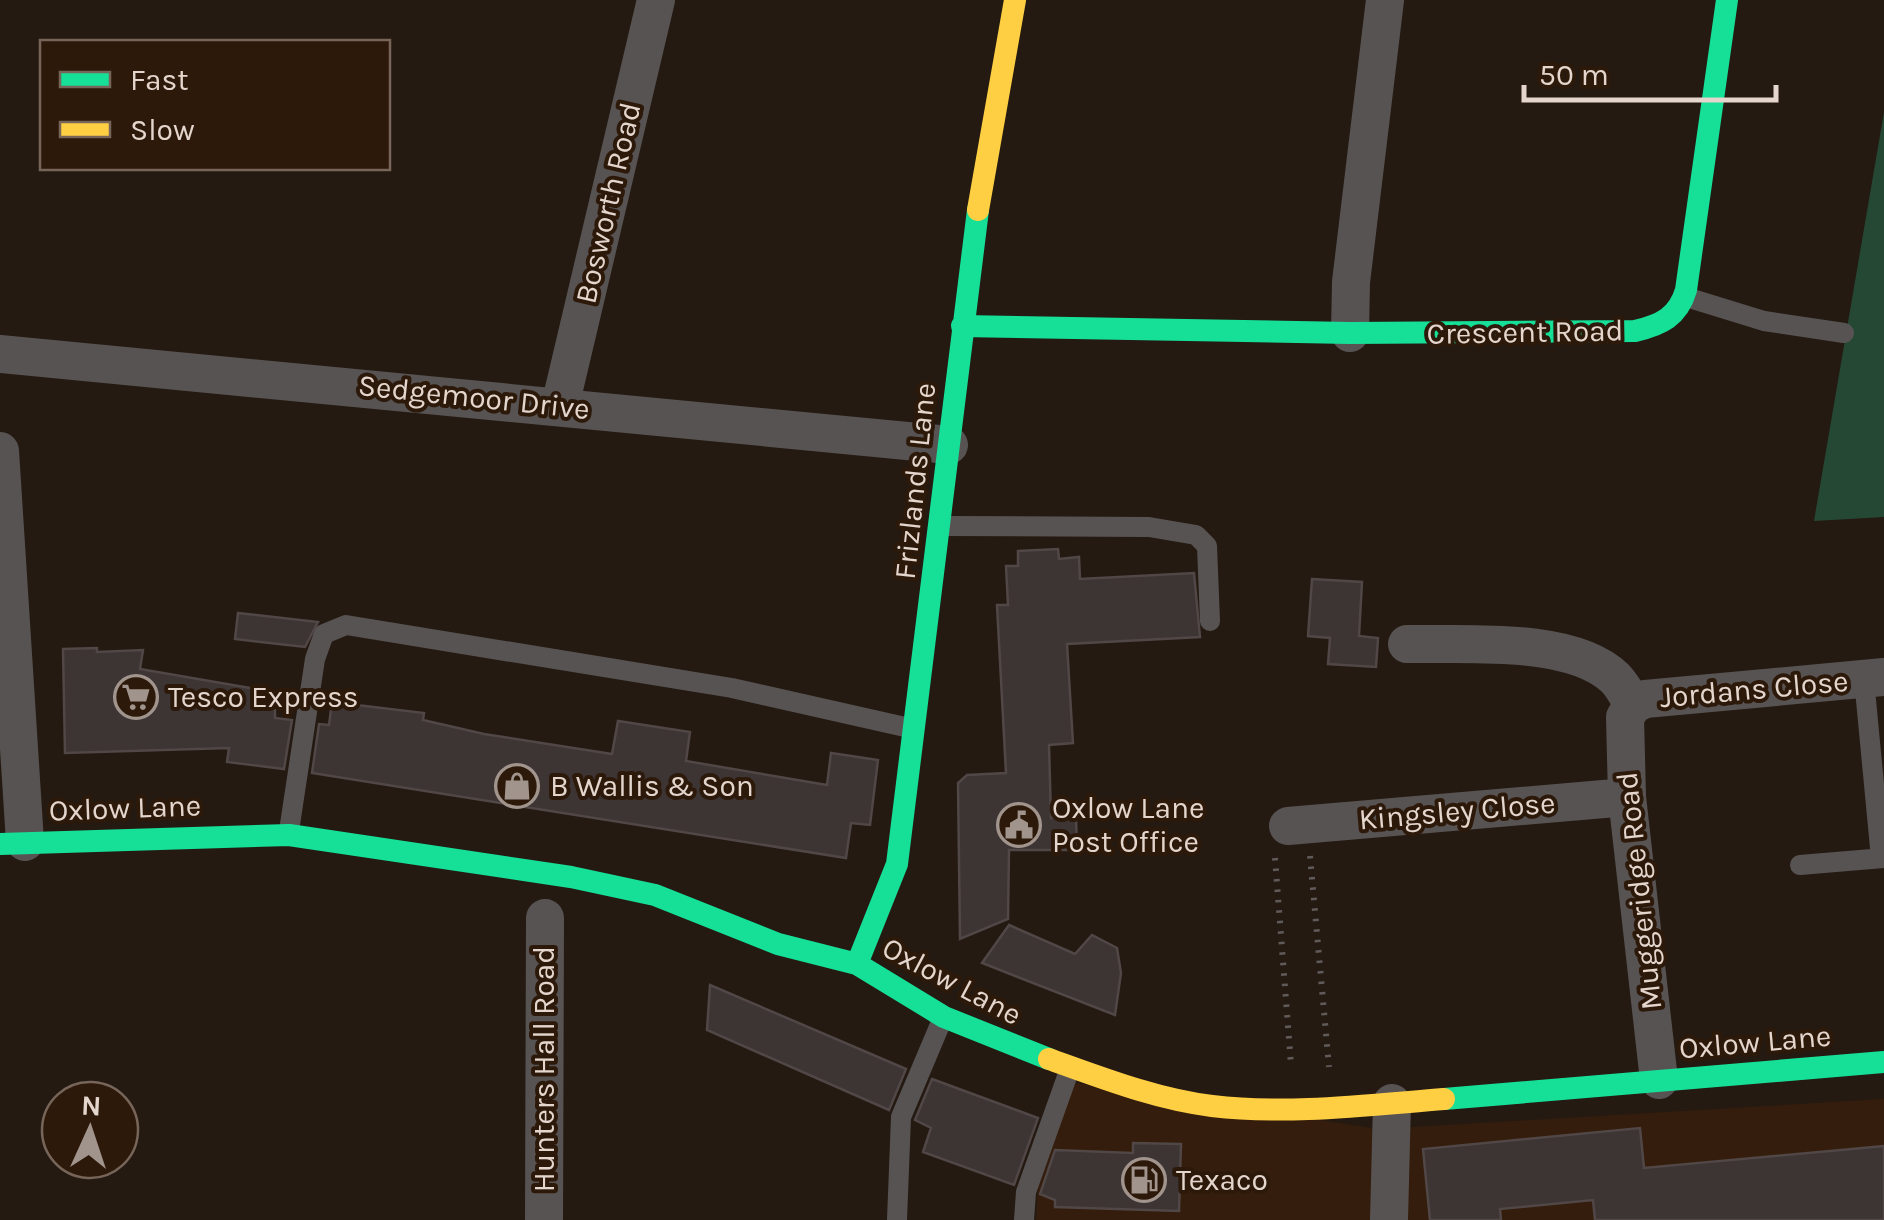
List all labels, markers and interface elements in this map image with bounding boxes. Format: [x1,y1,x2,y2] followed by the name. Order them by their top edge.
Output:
[40,40,390,170] legend
[1524,40,1776,102] scale bar
[1539,57,1609,93] text: 50 m
[130,62,189,98] text: Fast
[567,99,649,307] street label: Bosworth Road
[130,112,195,148] text: Slow
[1426,312,1624,352] street label: Crescent Road
[356,367,592,427] street label: Sedgemoor Drive
[887,381,943,581] street label: Frizlands Lane
[1658,663,1850,715] street label: Jordans Close
[113,674,159,720] supermarket icon: Tesco Express
[168,679,358,715] place label: Tesco Express
[494,763,540,809] shop icon: B Wallis & Son
[550,768,754,804] place label: B Wallis & Son
[1609,770,1669,1012] street label: Muggeridge Road
[1357,784,1557,838] street label: Kingsley Close
[48,787,202,829] street label: Oxlow Lane
[1052,790,1204,860] place label: Oxlow Lane Post Office
[996,802,1042,848] public building icon: Oxlow Lane Post Office
[876,929,1028,1033] street label: Oxlow Lane
[526,946,562,1192] street label: Hunters Hall Road
[1678,1017,1832,1067] street label: Oxlow Lane
[40,1080,140,1180] north arrow
[80,1089,102,1123] text: N
[1121,1157,1167,1203] fuel station icon: Texaco
[1176,1162,1268,1198] place label: Texaco

